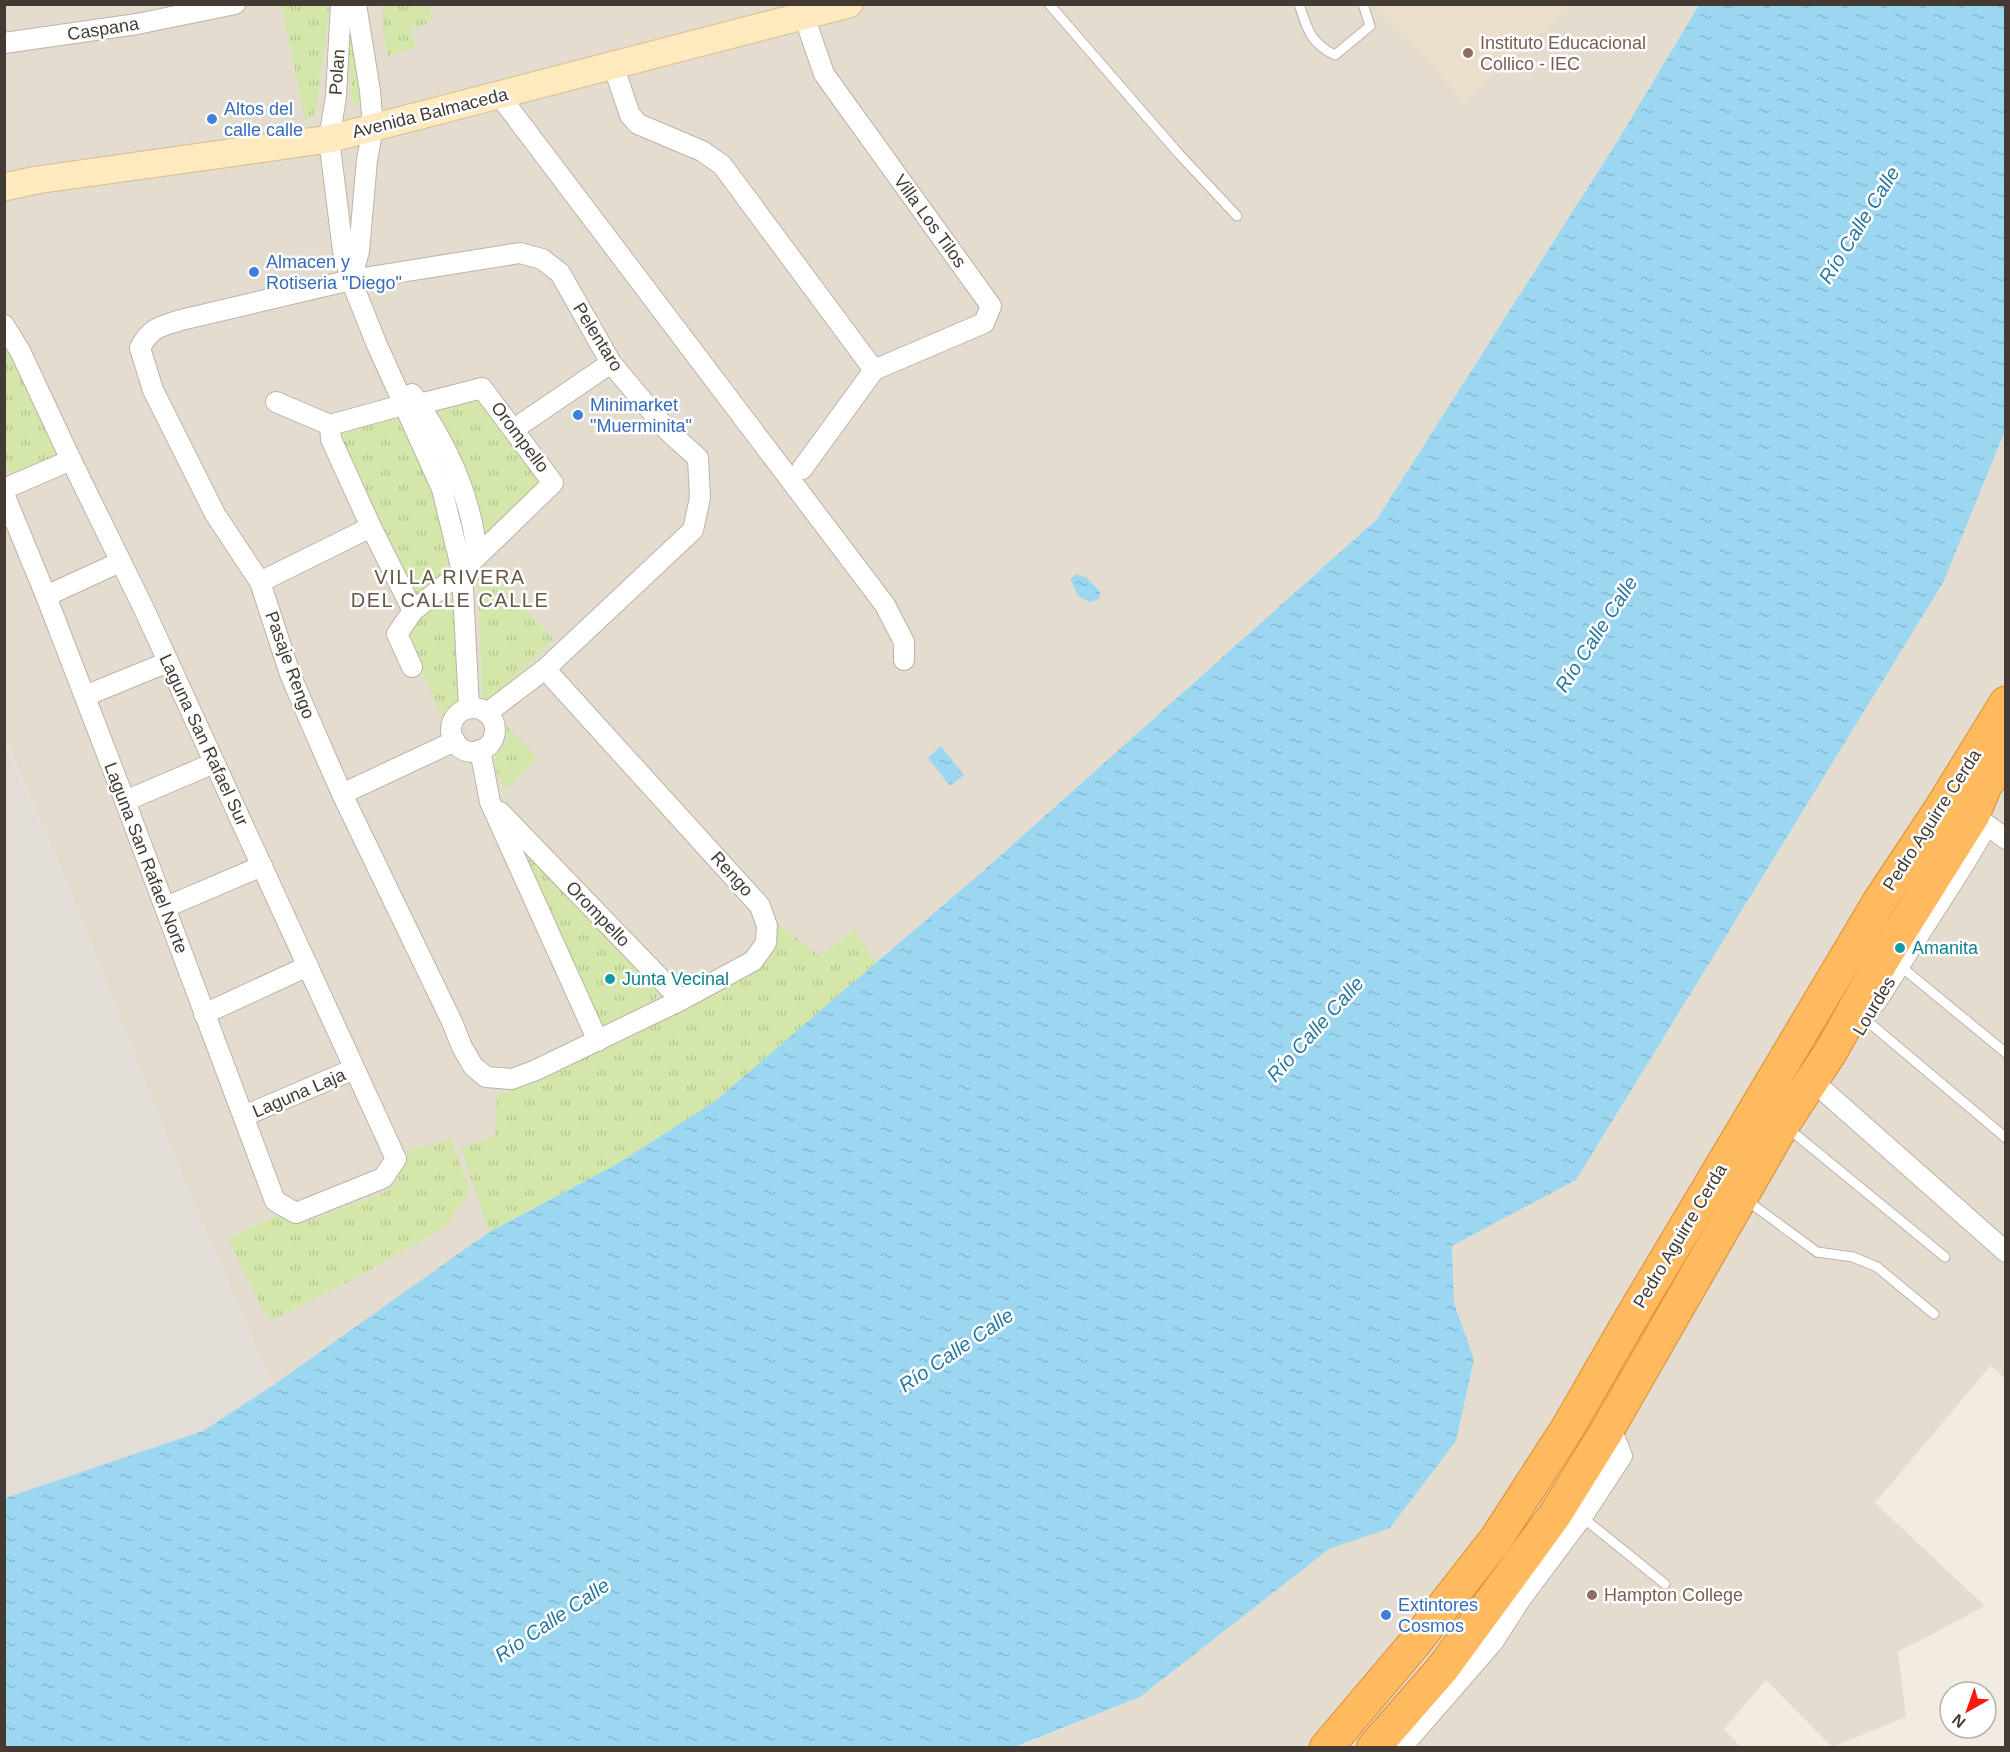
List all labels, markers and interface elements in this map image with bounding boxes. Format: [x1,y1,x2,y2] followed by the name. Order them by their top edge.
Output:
[66,13,141,45] street label: Caspana
[1480,33,1646,74] place label: Instituto Educacional Collico - IEC
[1461,46,1475,60] marker: Instituto Educacional Collico - IEC
[325,48,349,96] street label: Polan
[350,84,511,142] street label: Avenida Balmaceda
[224,99,303,140] place label: Altos del calle calle
[205,112,219,126] marker: Altos del calle calle
[1814,163,1904,287] water label: Río Calle Calle
[890,171,970,271] street label: Villa Los Tilos
[266,252,402,293] place label: Almacen y Rotiseria "Diego"
[247,265,261,279] marker: Almacen y Rotiseria "Diego"
[569,299,627,375] street label: Pelentaro
[590,395,692,436] place label: Minimarket "Muerminita"
[487,398,553,476] street label: Orompello
[571,408,585,422] marker: Minimarket "Muerminita"
[351,566,549,611] district label: VILLA RIVERA DEL CALLE CALLE
[1550,572,1642,696] water label: Río Calle Calle
[261,608,319,722] street label: Pasaje Rengo
[155,651,253,829] street label: Laguna San Rafael Sur
[1879,745,1986,894] street label: Pedro Aguirre Cerda
[100,760,192,956] street label: Laguna San Rafael Norte
[707,848,757,900] street label: Rengo
[562,877,634,951] street label: Orompello
[1912,938,1979,958] place label: Amanita
[1893,941,1907,955] marker: Amanita
[622,969,729,989] place label: Junta Vecinal
[603,972,617,986] marker: Junta Vecinal
[1262,972,1368,1086] water label: Río Calle Calle
[1849,973,1899,1039] street label: Lourdes
[249,1064,349,1122] street label: Laguna Laja
[1629,1160,1731,1311] street label: Pedro Aguirre Cerda
[895,1304,1017,1396] water label: Río Calle Calle
[491,1574,613,1666] water label: Río Calle Calle
[1604,1585,1743,1605] place label: Hampton College
[1585,1588,1599,1602] marker: Hampton College
[1398,1595,1478,1636] place label: Extintores Cosmos
[1379,1608,1393,1622] marker: Extintores Cosmos
[1938,1680,1998,1740] north arrow
[1949,1711,1969,1731] text: N

